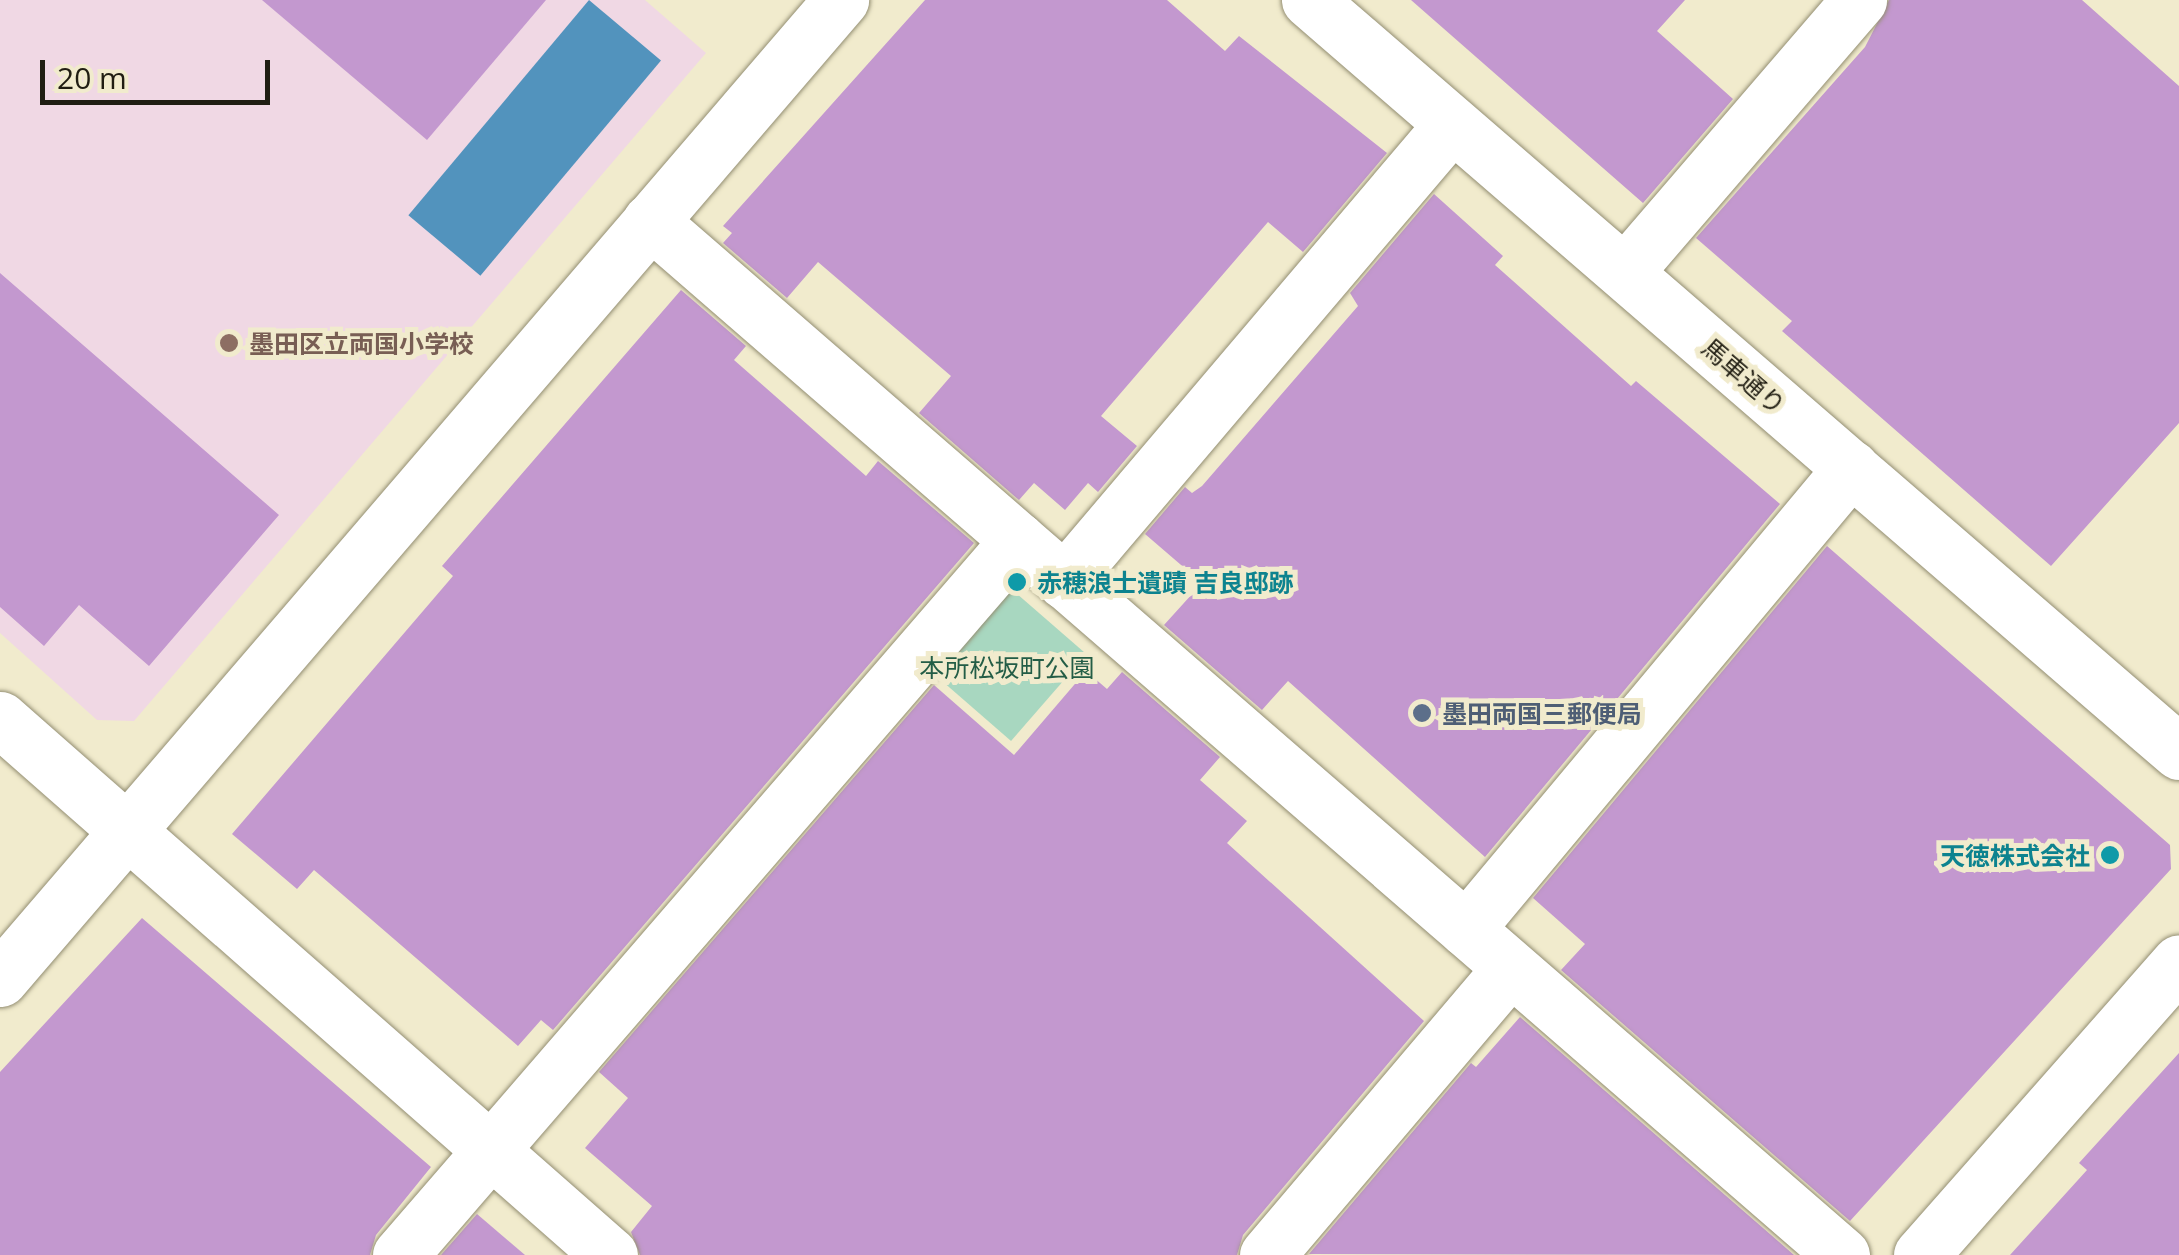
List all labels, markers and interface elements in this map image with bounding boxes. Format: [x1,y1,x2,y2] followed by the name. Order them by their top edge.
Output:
[45,40,275,102] scale bar
[57,57,127,98] text: 20 m
[249,328,474,358] place label: 墨田区立両国小学校
[218,332,240,354] marker: 墨田区立両国小学校
[1696,332,1792,420] street label: 馬車通り
[1037,567,1293,597] place label: 赤穂浪士遺蹟 吉良邸跡
[1006,571,1028,593] marker: 赤穂浪士遺蹟 吉良邸跡
[920,652,1094,682] park label: 本所松坂町公園
[1442,698,1642,728] place label: 墨田両国三郵便局
[1411,702,1433,724] marker: 墨田両国三郵便局
[1940,840,2090,870] place label: 天徳株式会社
[2099,844,2121,866] marker: 天徳株式会社

